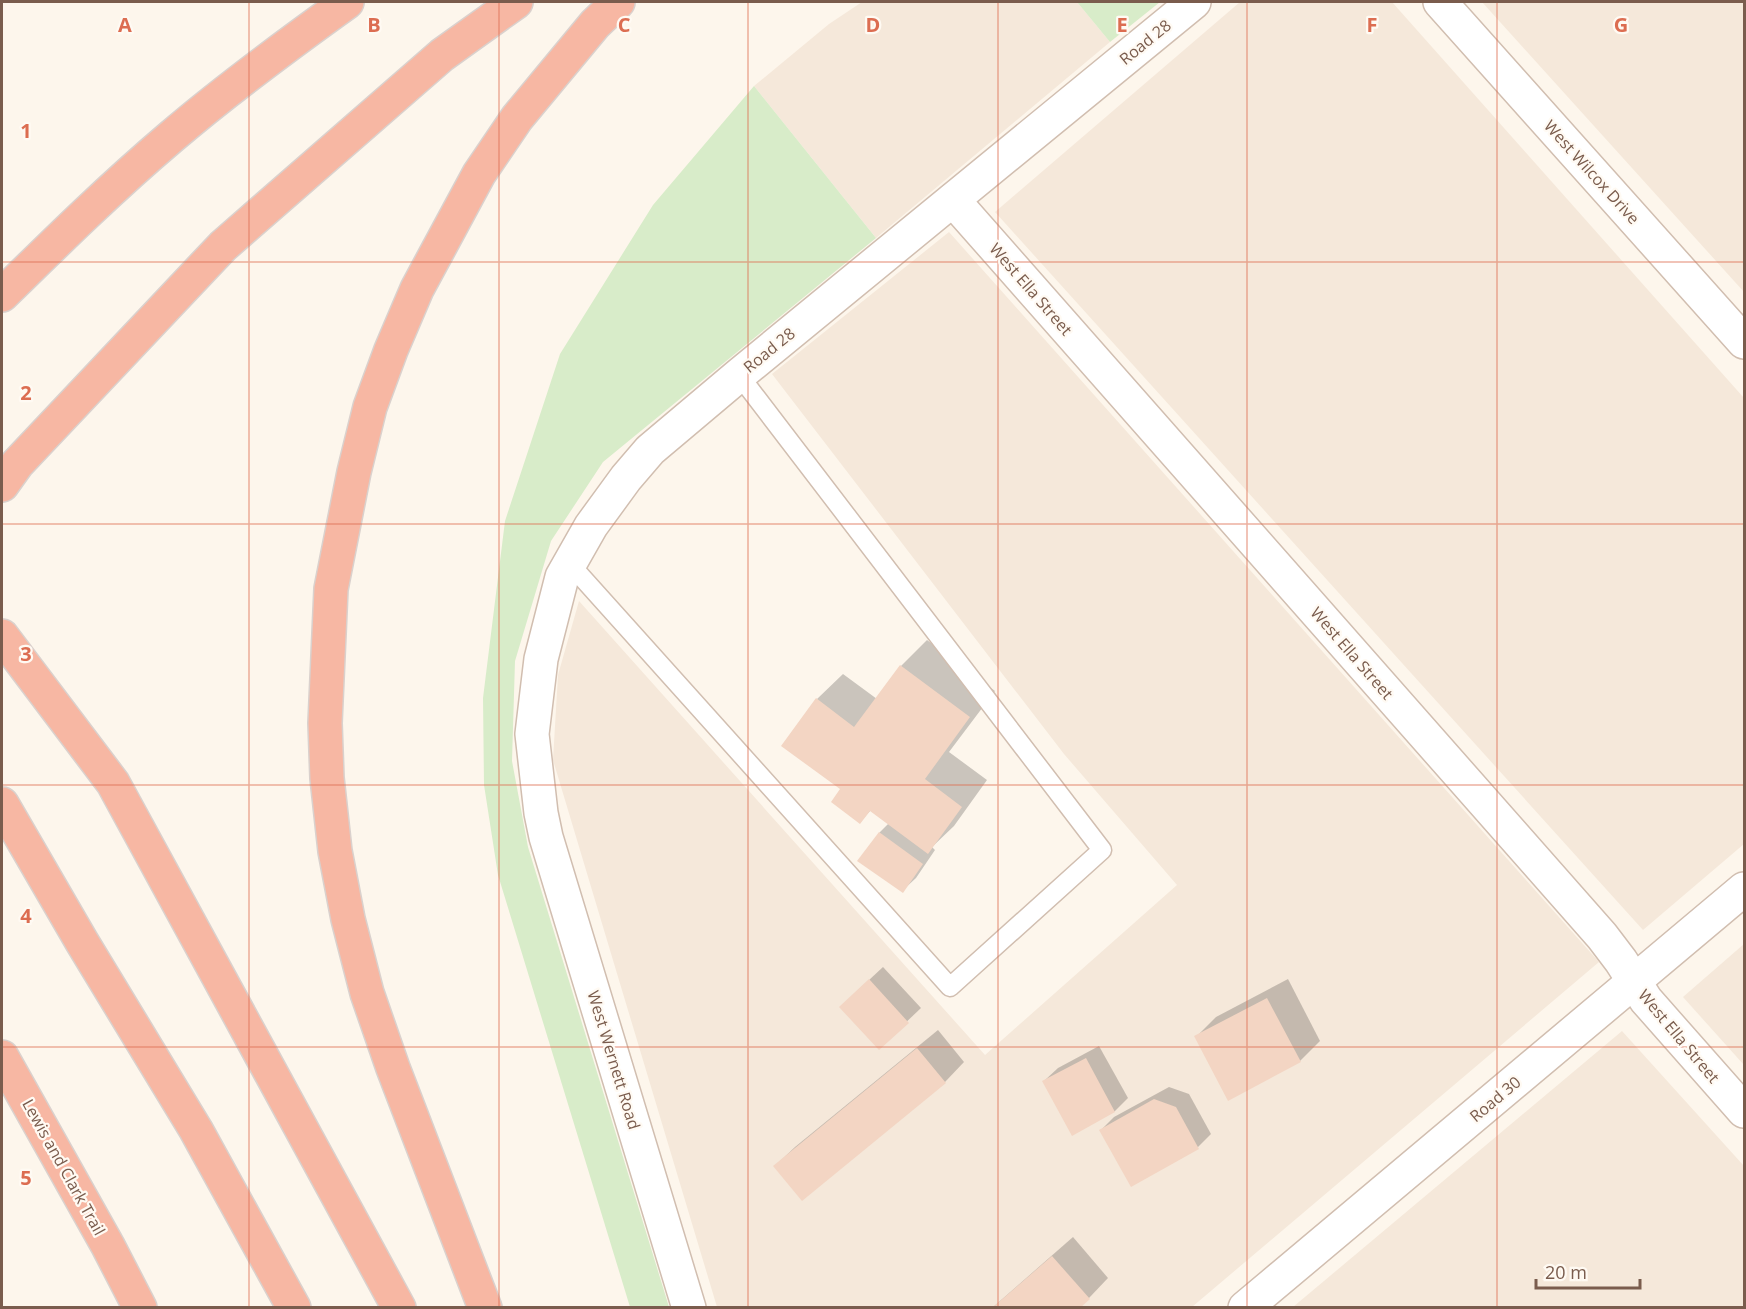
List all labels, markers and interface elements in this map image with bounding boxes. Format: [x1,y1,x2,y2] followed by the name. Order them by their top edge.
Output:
[118,11,132,38] text: A
[367,11,381,38] text: B
[618,11,631,38] text: C
[866,11,880,38] text: D
[1116,11,1128,38] text: E
[1367,11,1377,38] text: F
[1614,11,1628,38] text: G
[1115,14,1175,70] street label: Road 28
[1539,115,1645,229] street label: West Wilcox Drive
[20,117,32,144] text: 1
[985,238,1078,340] street label: West Ella Street
[739,322,799,378] street label: Road 28
[20,379,32,406] text: 2
[1306,602,1399,704] street label: West Ella Street
[20,640,32,667] text: 3
[20,902,32,929] text: 4
[1633,985,1725,1088] street label: West Ella Street
[582,988,646,1132] street label: West Wernett Road
[1465,1071,1525,1127] street label: Road 30
[17,1095,111,1239] street label: Lewis and Clark Trail
[20,1164,32,1191] text: 5
[1536,1252,1640,1290] scale bar
[1545,1260,1587,1284] text: 20 m

